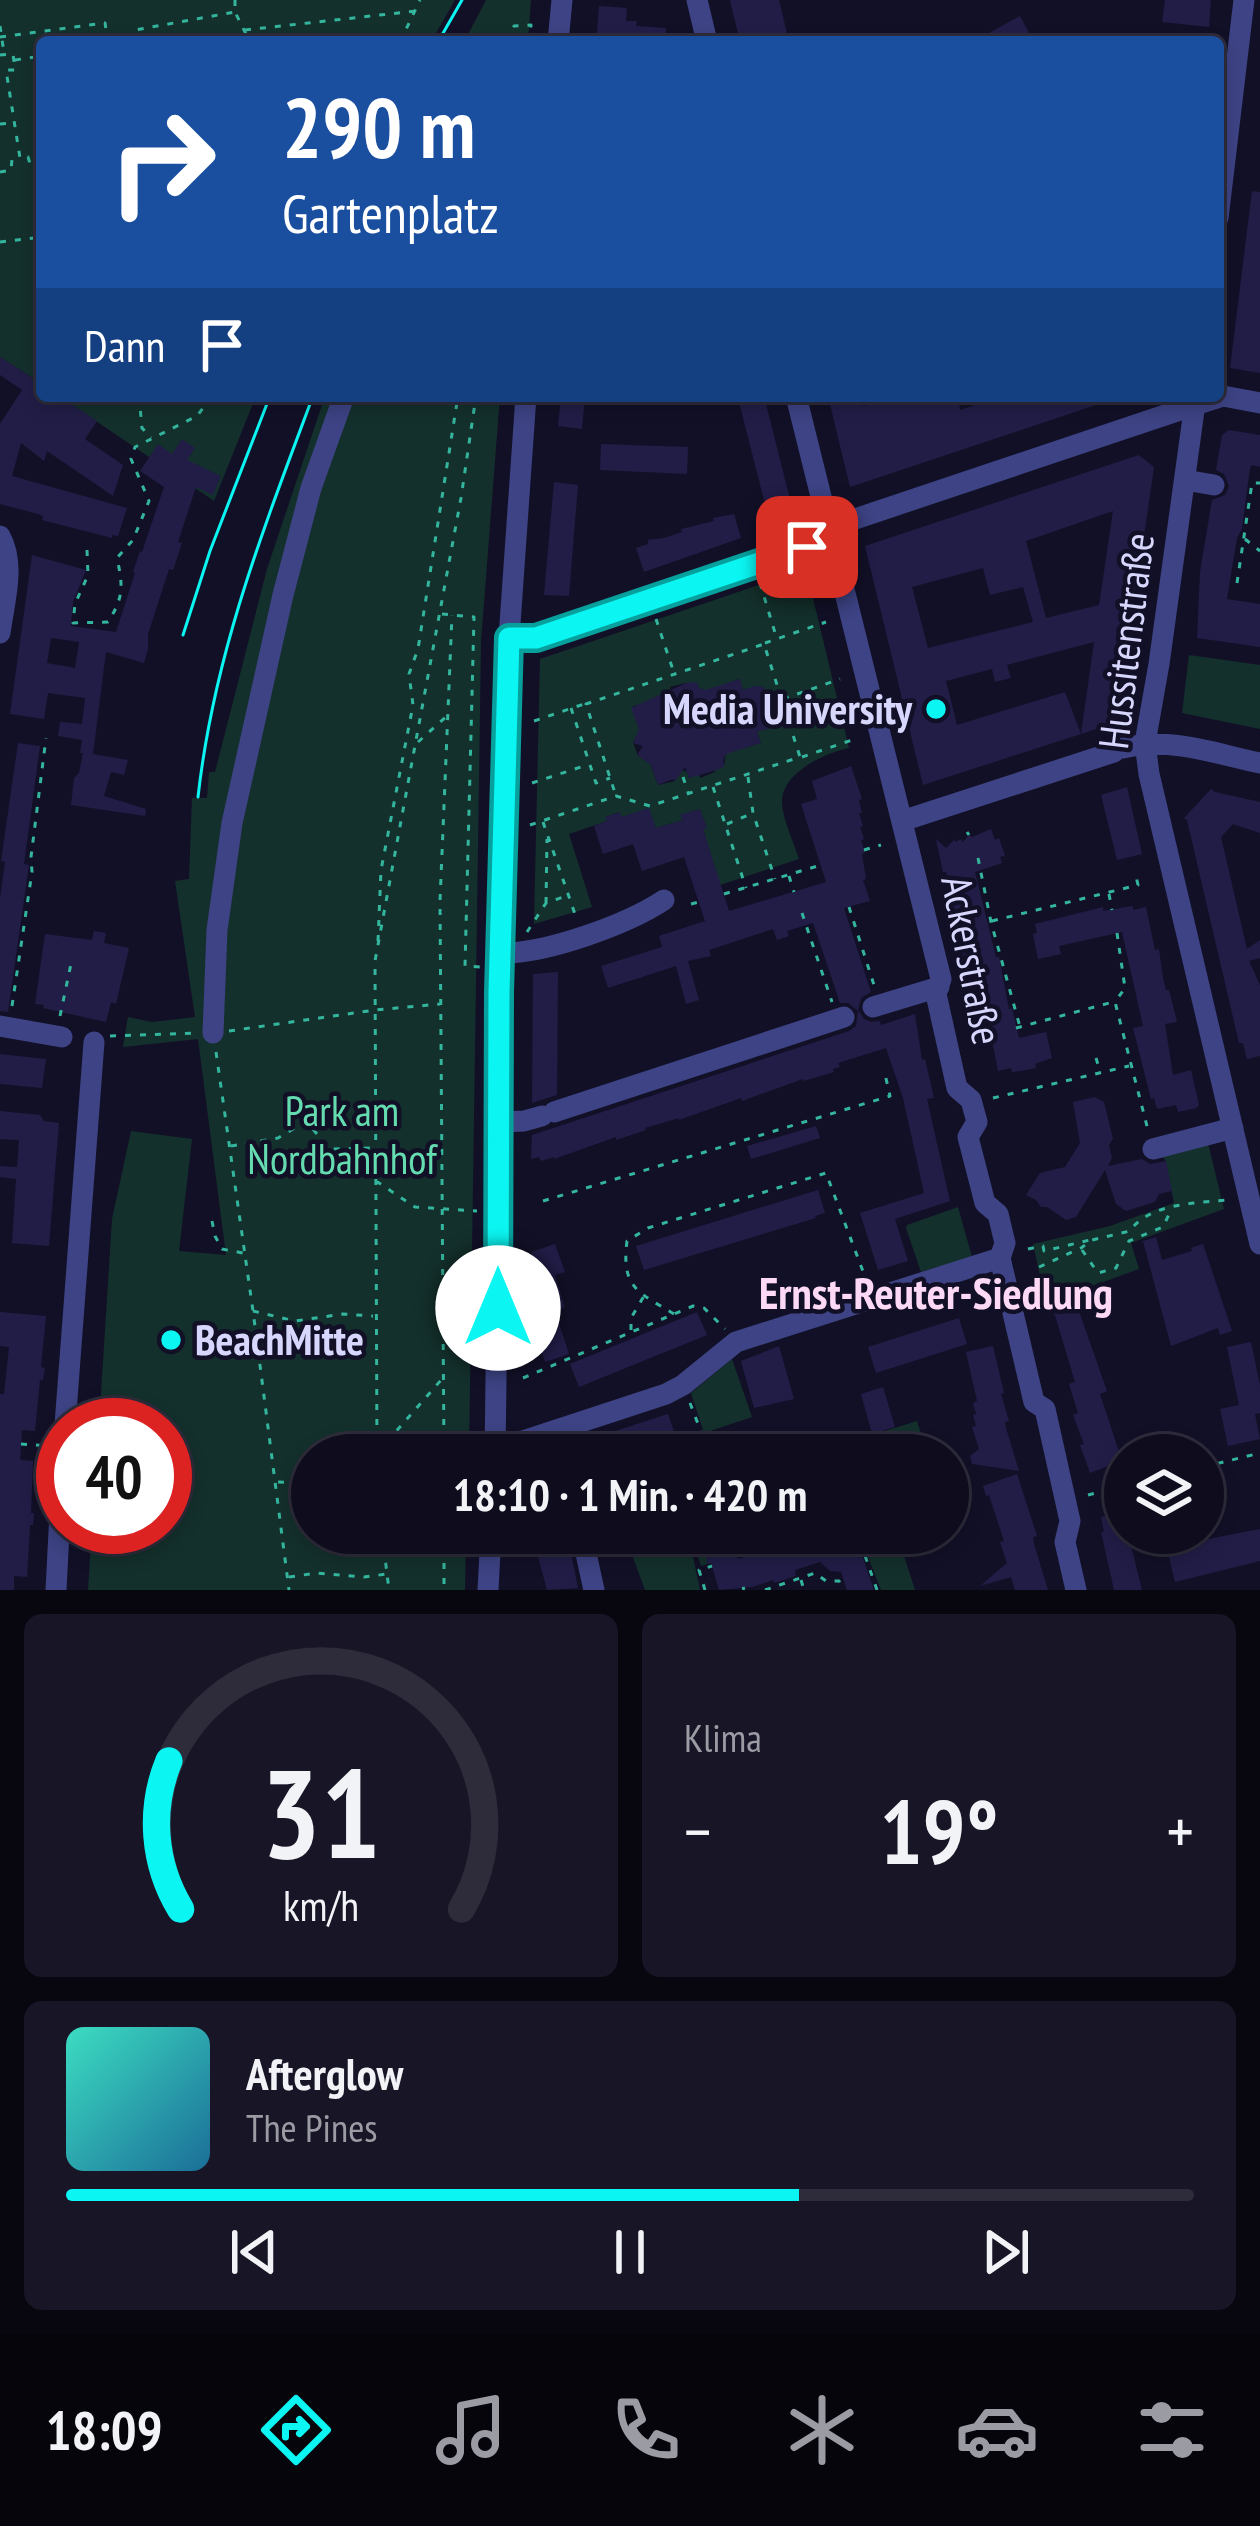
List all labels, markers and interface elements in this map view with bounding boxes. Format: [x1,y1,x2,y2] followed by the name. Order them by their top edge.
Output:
[282,72,475,181] text: 290 m
[84,84,240,240] icon: right
[282,178,499,248] text: Gartenplatz
[189,312,255,378] icon: arrive
[84,316,165,374] text: Dann
[756,496,858,598] pin
[774,514,840,580] icon: arrive
[1085,530,1166,752] street label: Hussitenstraße
[663,681,913,736] place label: Media University
[923,696,949,722] marker: Media University
[929,871,1016,1049] street label: Ackerstraße
[247,1083,439,1186] park label: Park am Nordbahnhof
[435,1245,561,1371] position arrow
[759,1263,1113,1321] district label: Ernst-Reuter-Siedlung
[195,1312,364,1367] place label: BeachMitte
[158,1327,184,1353] marker: BeachMitte
[36,1398,192,1554] speed limit sign: 40
[1104,1434,1224,1554] map controls
[1104,1434,1224,1554] button: layers
[453,1465,807,1523] text: 18:10 · 1 Min. · 420 m
[684,1712,762,1763] text: Klima
[261,1731,381,1892] text: 31
[880,1772,998,1889] text: 19°
[684,1788,711,1873] text: −
[1167,1788,1194,1873] text: +
[283,1876,359,1932] text: km/h
[246,2044,403,2102] text: Afterglow
[246,2102,377,2153] text: The Pines
[221,2219,287,2285] icon: previous
[597,2219,663,2285] icon: pause
[973,2219,1039,2285] icon: next
[254,2388,338,2472] icon: directions
[429,2388,513,2472] icon: music
[604,2388,688,2472] icon: phone
[780,2388,864,2472] icon: climate
[955,2388,1039,2472] icon: car
[1130,2388,1214,2472] icon: filters
[46,2395,162,2465] text: 18:09

